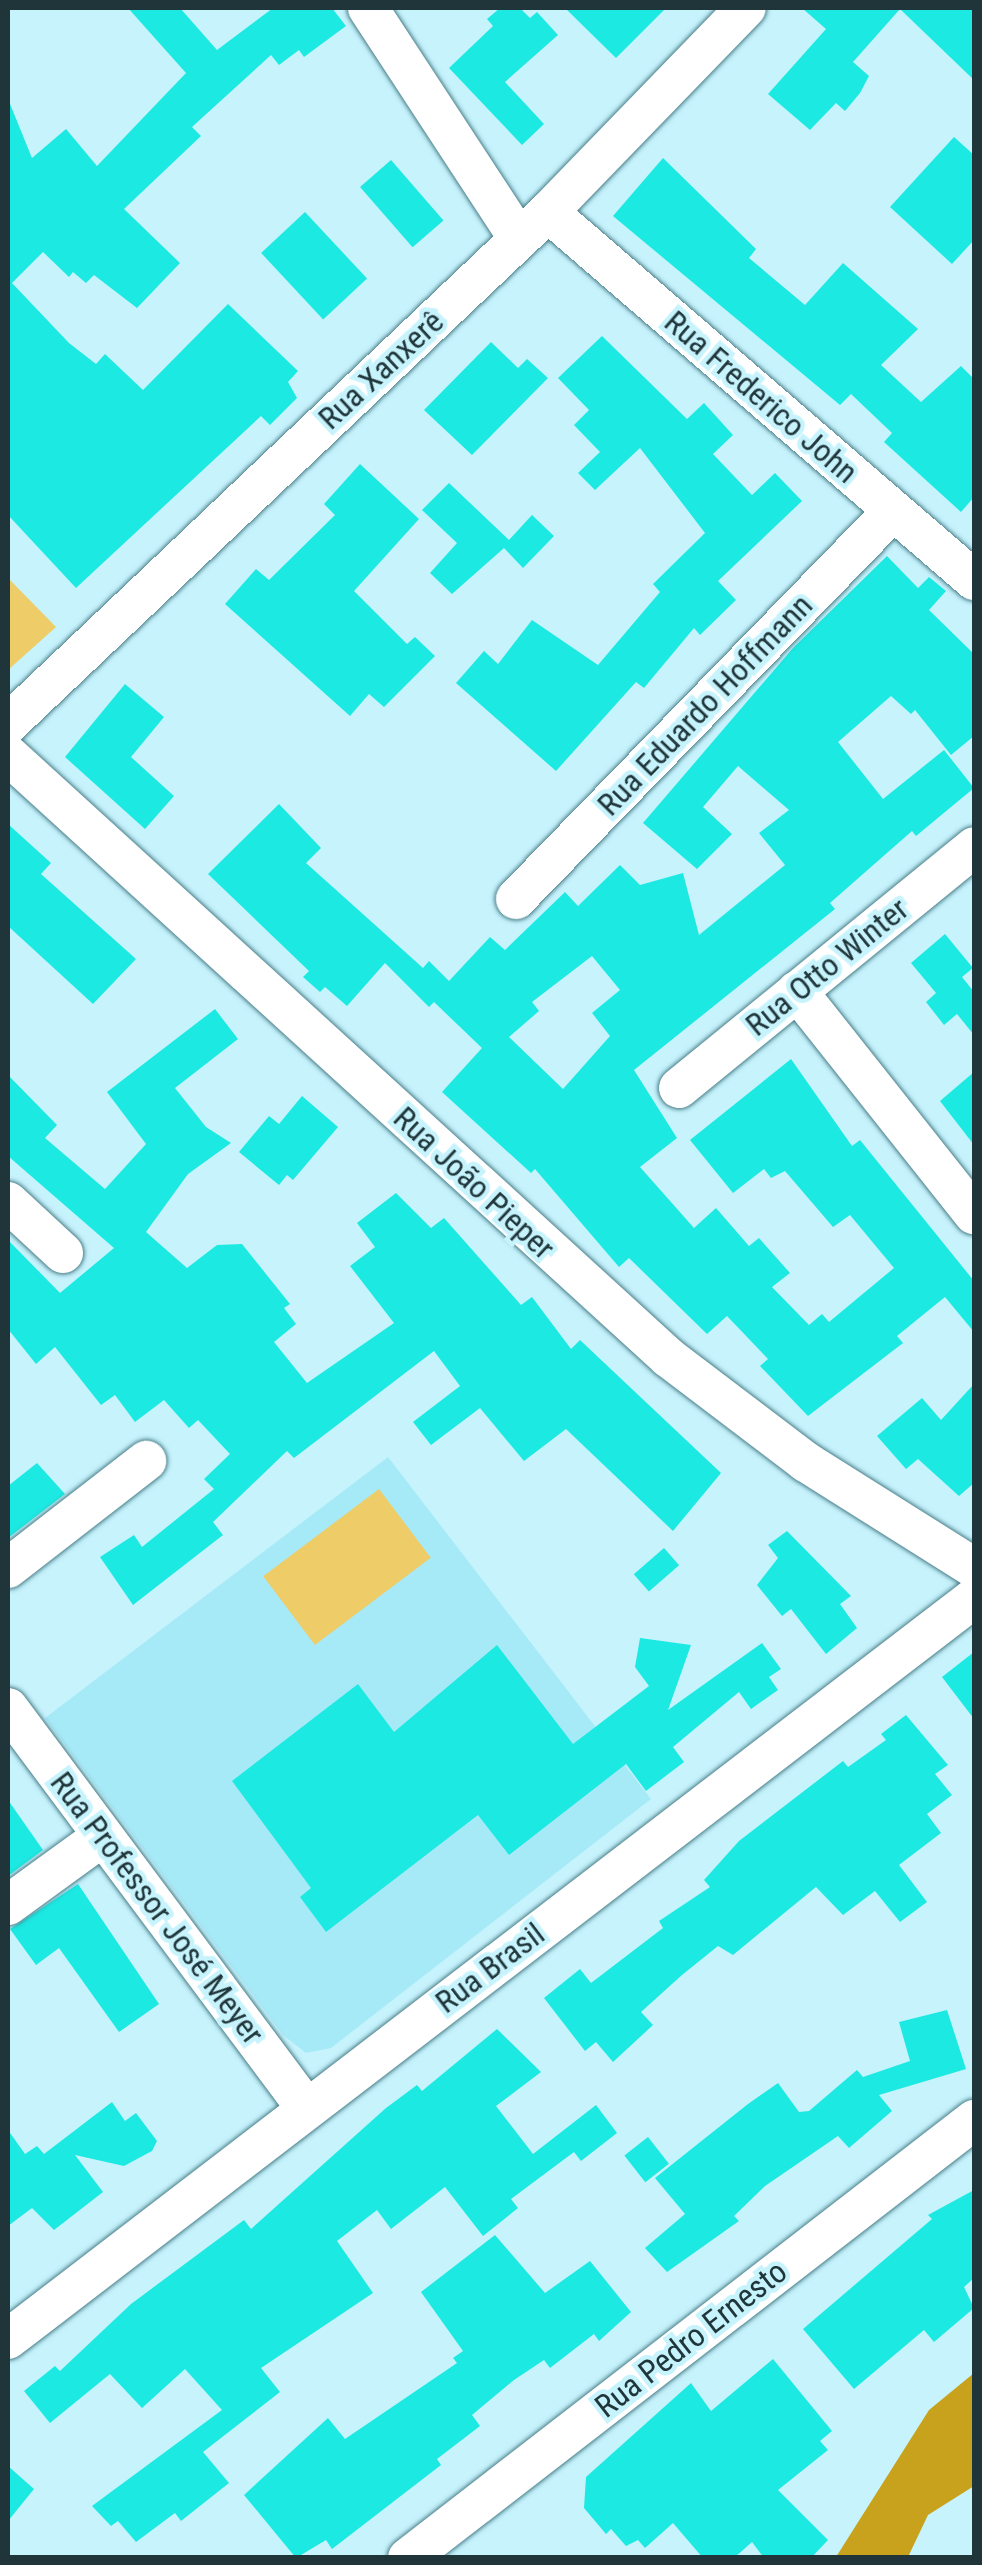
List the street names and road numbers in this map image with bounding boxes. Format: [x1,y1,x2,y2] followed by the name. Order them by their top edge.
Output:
[311,302,451,438] street label: Rua Xanxerê
[657,303,865,491] street label: Rua Frederico John
[590,586,820,824] street label: Rua Eduardo Hoffmann
[738,890,916,1044] street label: Rua Otto Winter
[386,1099,562,1267] street label: Rua João Pieper
[42,1764,272,2052] street label: Rua Professor José Meyer
[428,1915,552,2021] street label: Rua Brasil
[588,2252,794,2426] street label: Rua Pedro Ernesto

